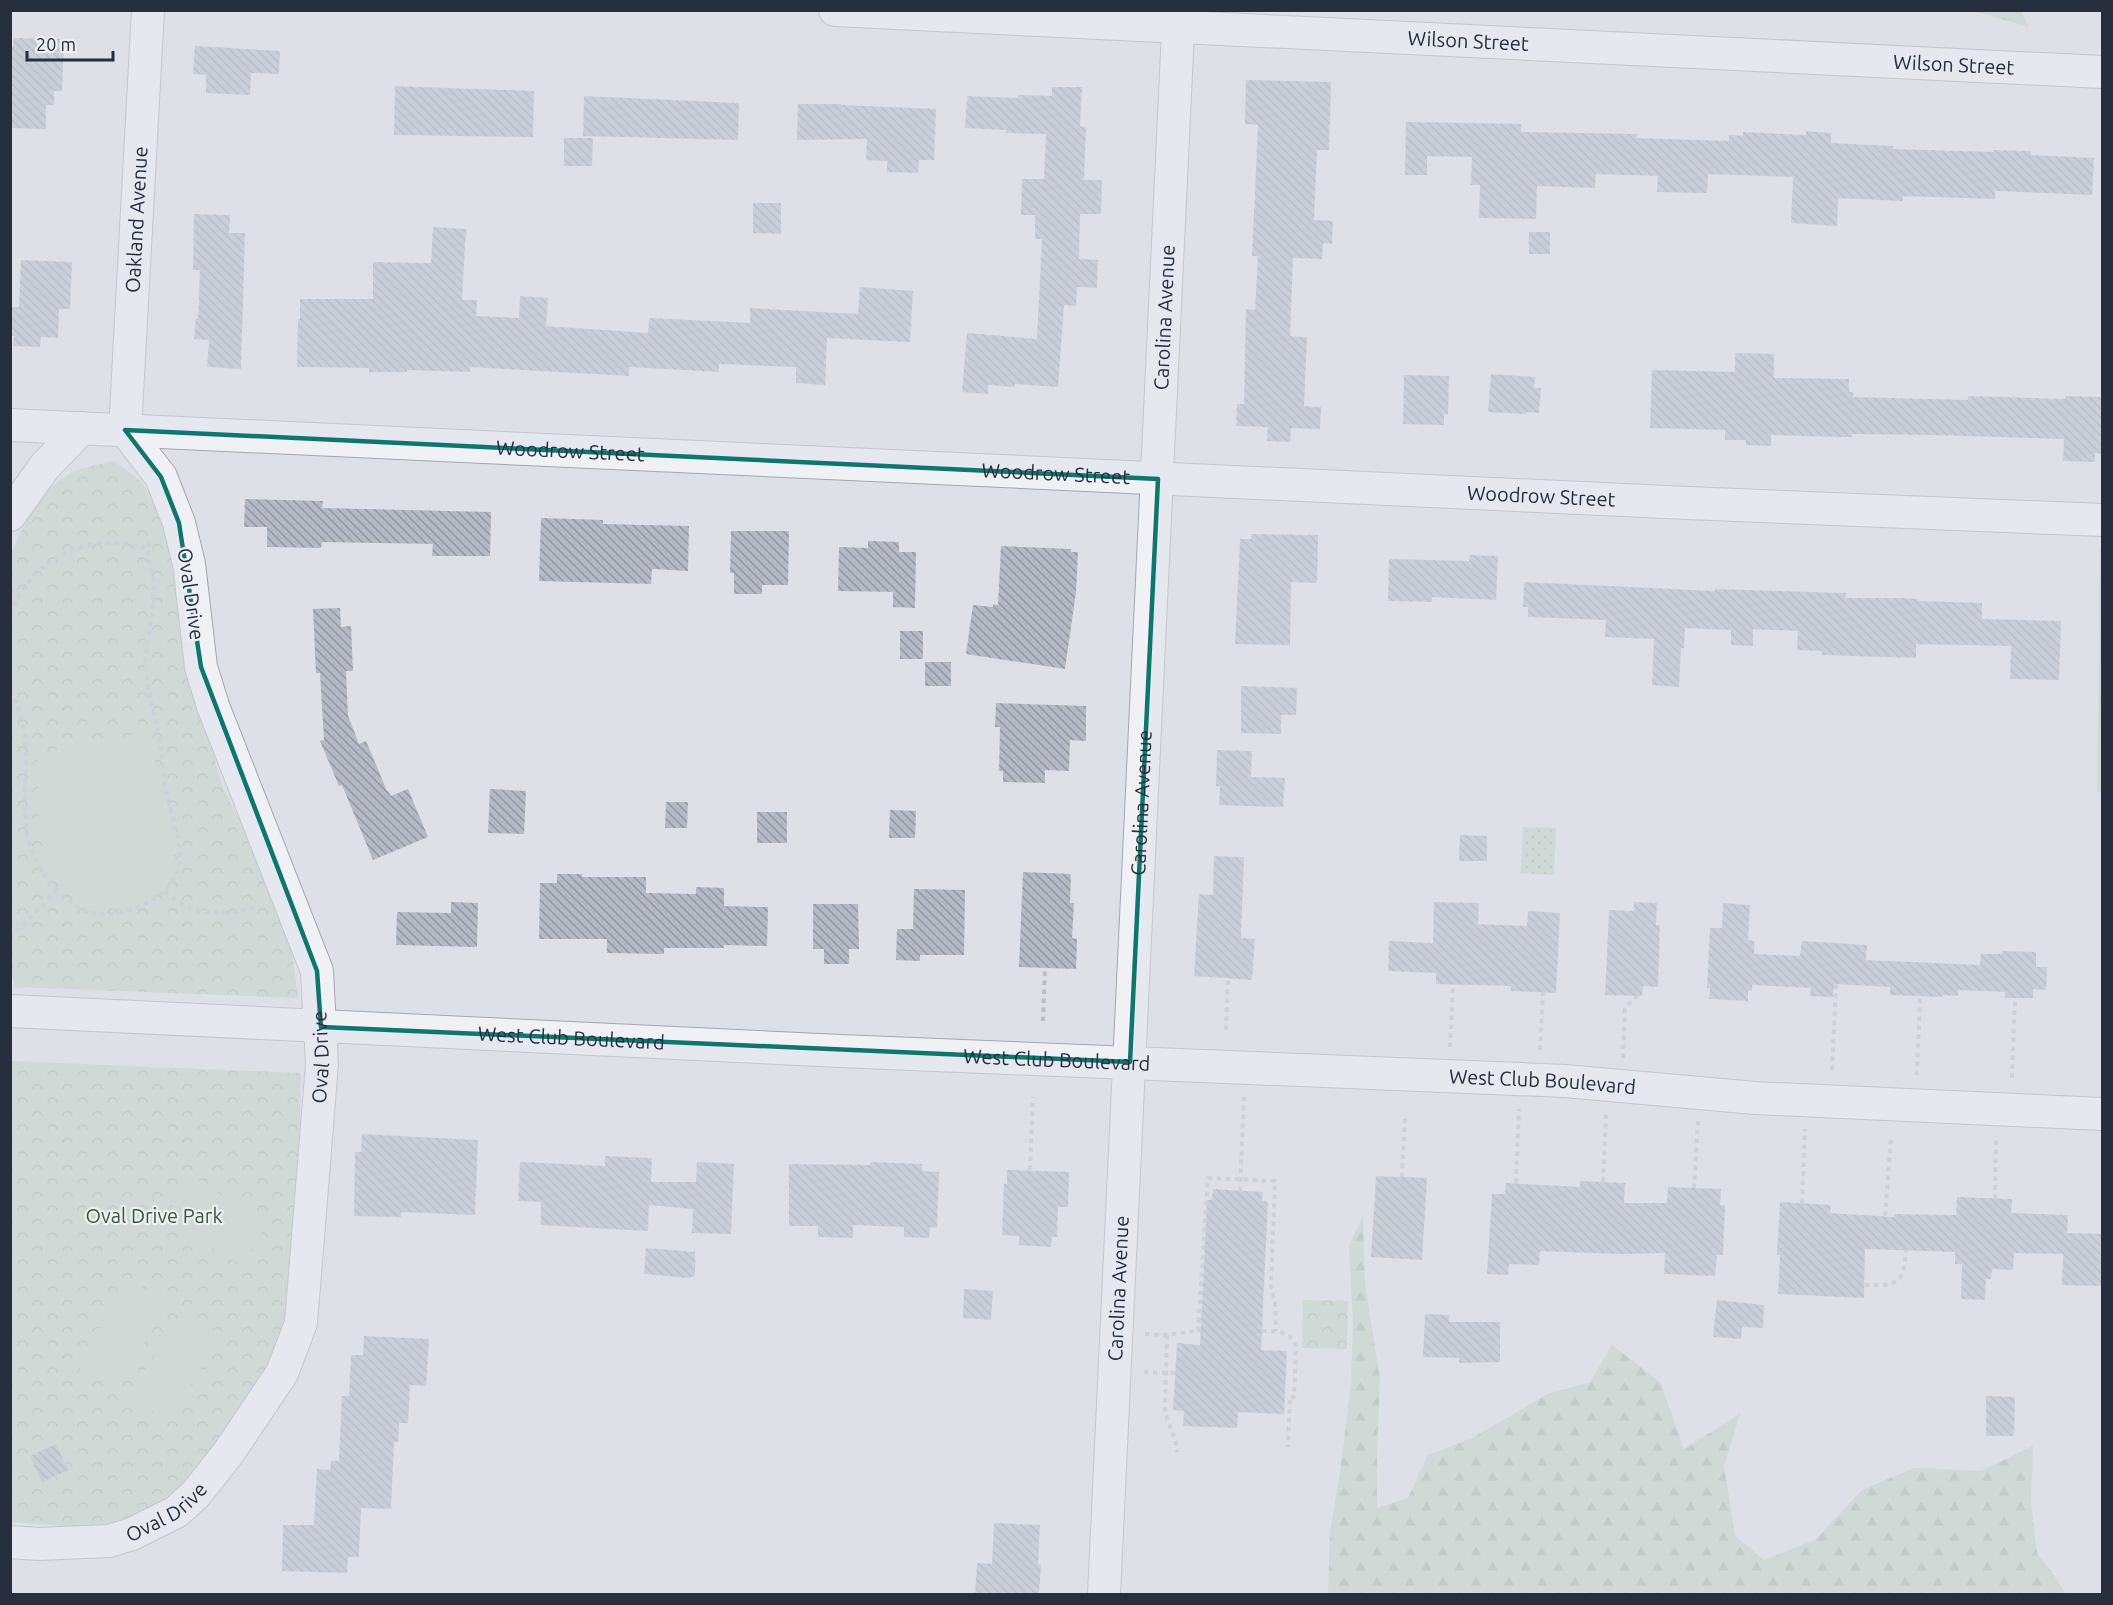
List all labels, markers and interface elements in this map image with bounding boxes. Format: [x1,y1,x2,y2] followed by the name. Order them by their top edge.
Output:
[27,24,112,62] scale bar
[1407,26,1530,55] street label: Wilson Street
[36,34,76,54] text: 20 m
[1893,50,2015,79] street label: Wilson Street
[121,146,152,293] street label: Oakland Avenue
[1149,244,1179,391] street label: Carolina Avenue
[496,436,645,465] street label: Woodrow Street
[981,458,1131,488] street label: Woodrow Street
[1467,481,1616,511] street label: Woodrow Street
[174,546,209,641] street label: Oval Drive
[1126,730,1156,876] street label: Carolina Avenue
[307,1010,333,1104] street label: Oval Drive
[477,1022,665,1054] street label: West Club Boulevard
[963,1044,1151,1075] street label: West Club Boulevard
[1449,1064,1637,1098] street label: West Club Boulevard
[86,1204,222,1227] park label: Oval Drive Park
[1103,1215,1133,1362] street label: Carolina Avenue
[122,1478,212,1546] street label: Oval Drive

